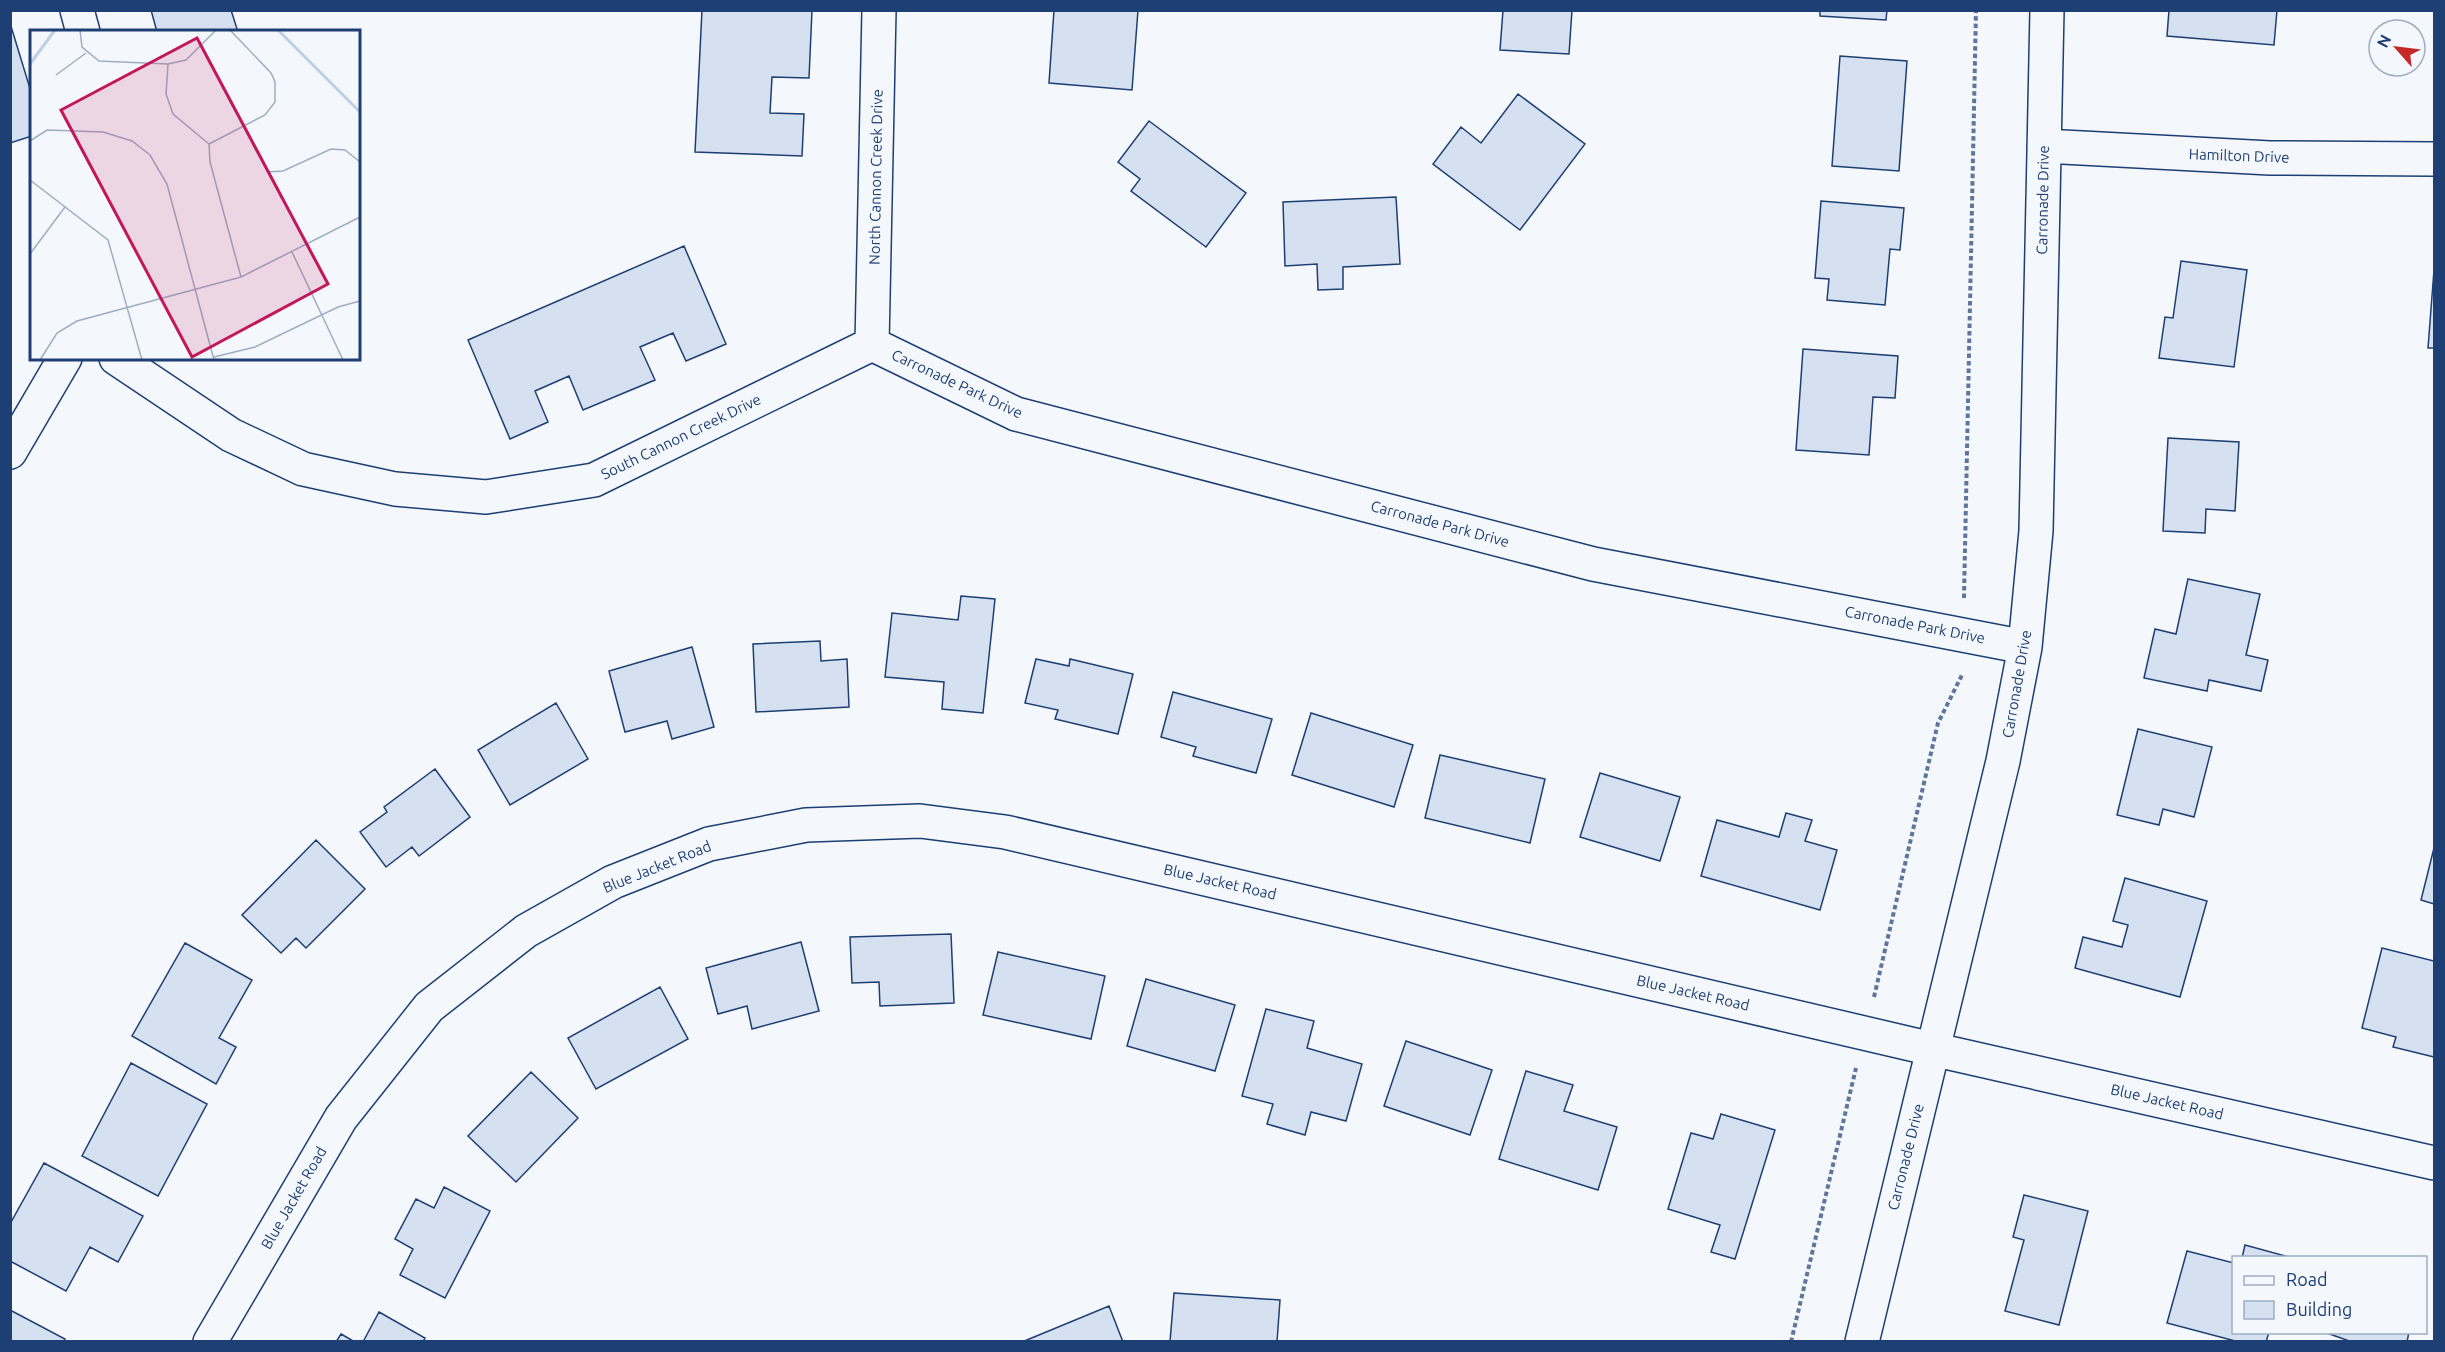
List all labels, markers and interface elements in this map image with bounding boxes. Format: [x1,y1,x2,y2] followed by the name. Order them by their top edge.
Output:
[2367,18,2427,78] north arrow
[30,30,360,360] inset map
[2373,31,2395,50] text: N
[865,89,886,265] street label: North Cannon Creek Drive
[2033,145,2052,255] street label: Carronade Drive
[2188,145,2290,166] street label: Hamilton Drive
[889,346,1025,421] street label: Carronade Park Drive
[598,390,764,483] street label: South Cannon Creek Drive
[1369,497,1511,550] street label: Carronade Park Drive
[1844,603,1987,646] street label: Carronade Park Drive
[1999,629,2034,739] street label: Carronade Drive
[600,837,713,896] street label: Blue Jacket Road
[1162,860,1278,903] street label: Blue Jacket Road
[1635,971,1751,1014] street label: Blue Jacket Road
[2109,1080,2225,1123] street label: Blue Jacket Road
[1884,1102,1927,1212] street label: Carronade Drive
[257,1144,330,1252] street label: Blue Jacket Road
[2232,1256,2427,1334] legend
[2286,1269,2328,1289] text: Road
[2286,1299,2352,1319] text: Building

